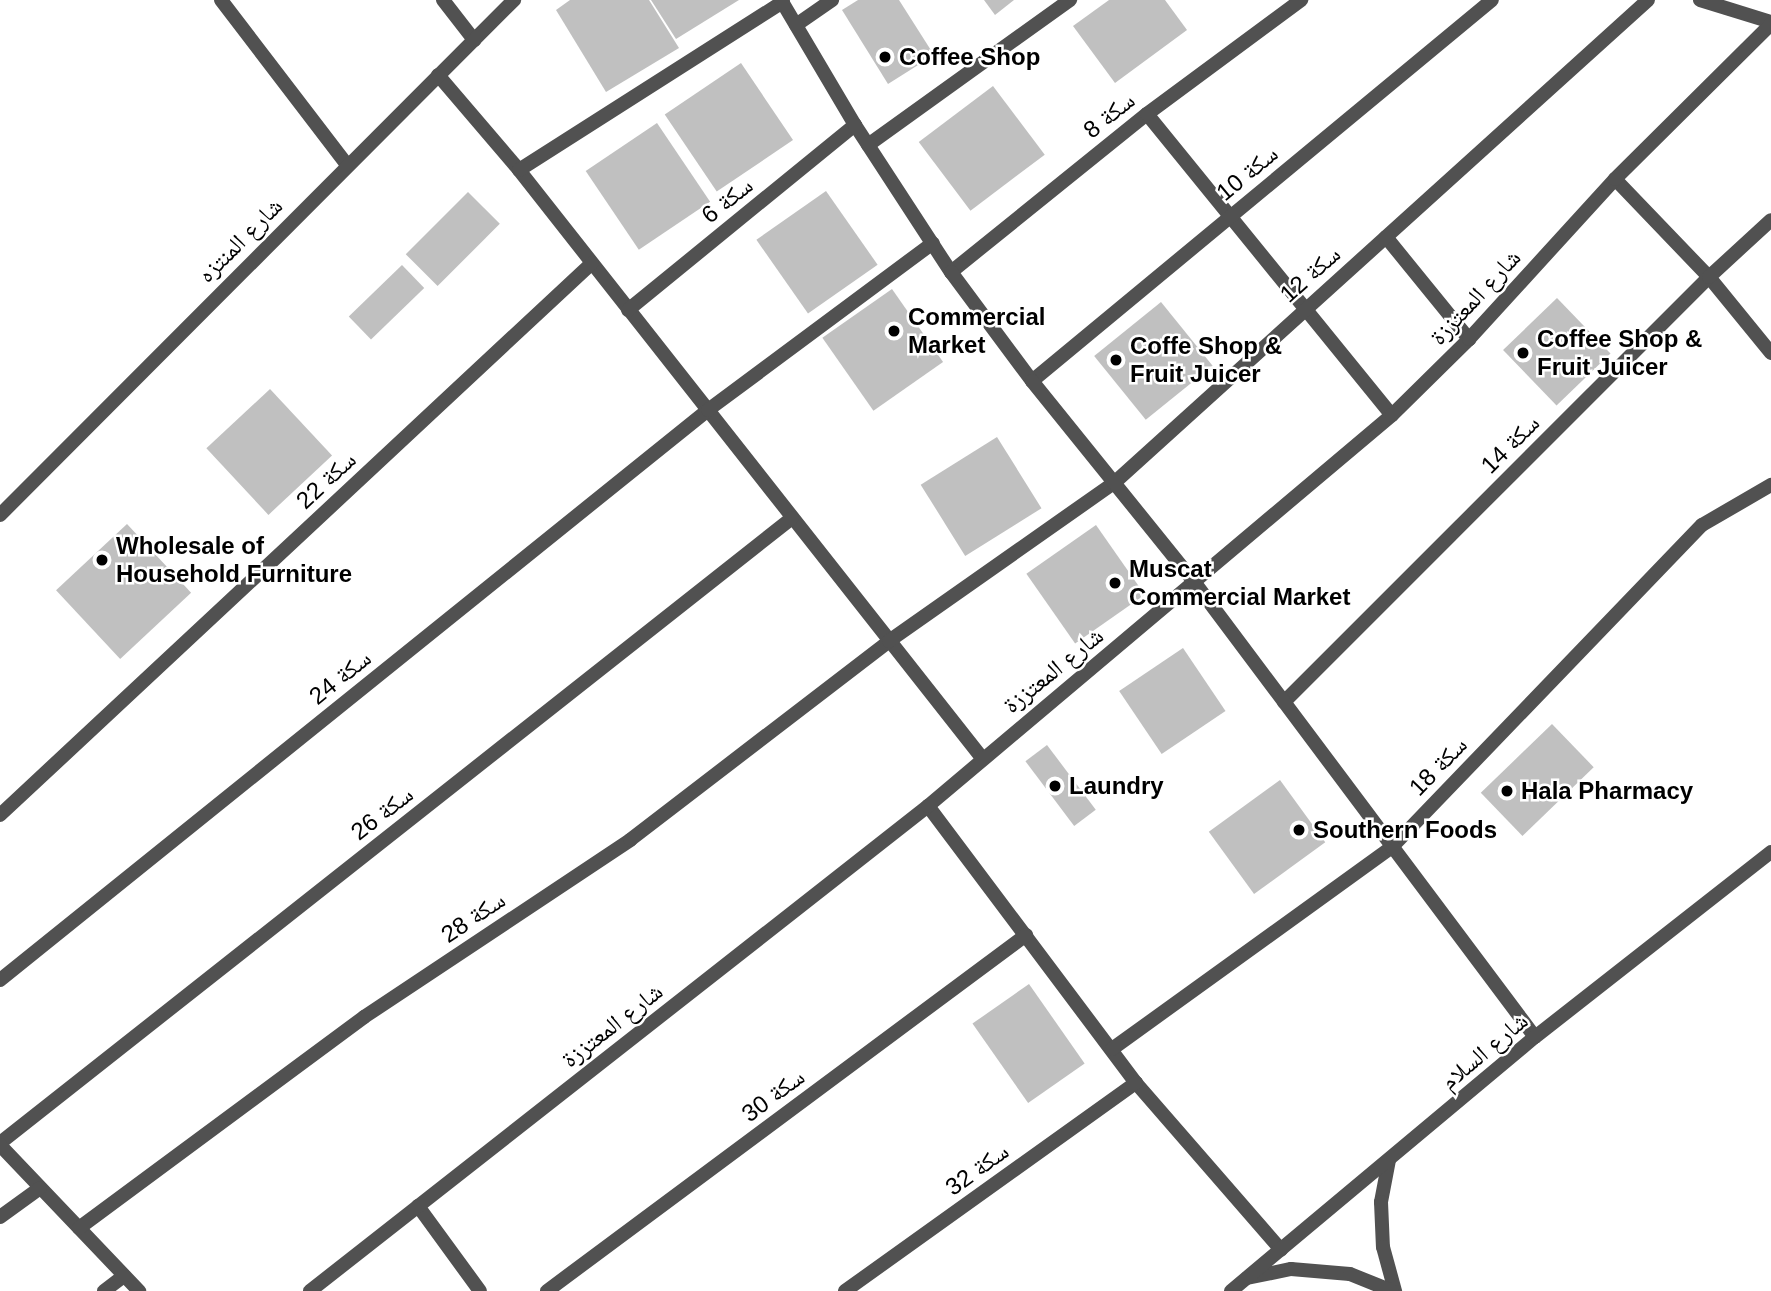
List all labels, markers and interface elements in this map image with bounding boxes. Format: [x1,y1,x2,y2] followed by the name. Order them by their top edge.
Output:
[899,43,1040,71] place label: Coffee Shop
[877,49,893,65] marker: Coffee Shop
[1078,86,1140,144] street label: سكة 8
[1211,139,1283,207] street label: سكة 10
[696,171,758,229] street label: سكة 6
[192,192,288,288] street label: شارع المنتزه
[1274,240,1346,308] street label: سكة 12
[1423,243,1527,351] street label: شارع المعتززة
[908,303,1045,359] place label: Commercial Market
[886,323,902,339] marker: Commercial Market
[1537,325,1702,381] place label: Coffee Shop & Fruit Juicer
[1130,332,1282,388] place label: Coffe Shop & Fruit Juicer
[1515,345,1531,361] marker: Coffee Shop & Fruit Juicer
[1108,352,1124,368] marker: Coffe Shop & Fruit Juicer
[1475,409,1545,479] street label: سكة 14
[290,445,362,515] street label: سكة 22
[116,532,352,588] place label: Wholesale of Household Furniture
[94,552,110,568] marker: Wholesale of Household Furniture
[1129,555,1350,611] place label: Muscat Commercial Market
[1107,575,1123,591] marker: Muscat Commercial Market
[997,621,1109,719] street label: شارع المعتززة
[303,643,377,711] street label: سكة 24
[1403,730,1473,802] street label: سكة 18
[1069,772,1164,800] place label: Laundry
[1521,777,1693,805] place label: Hala Pharmacy
[1047,778,1063,794] marker: Laundry
[345,780,419,846] street label: سكة 26
[1499,783,1515,799] marker: Hala Pharmacy
[1313,816,1497,844] place label: Southern Foods
[1291,822,1307,838] marker: Southern Foods
[436,885,510,949] street label: سكة 28
[556,977,668,1073] street label: شارع المعتززة
[1434,1006,1534,1096] street label: شارع السلام
[736,1062,810,1128] street label: سكة 30
[940,1136,1014,1202] street label: سكة 32

